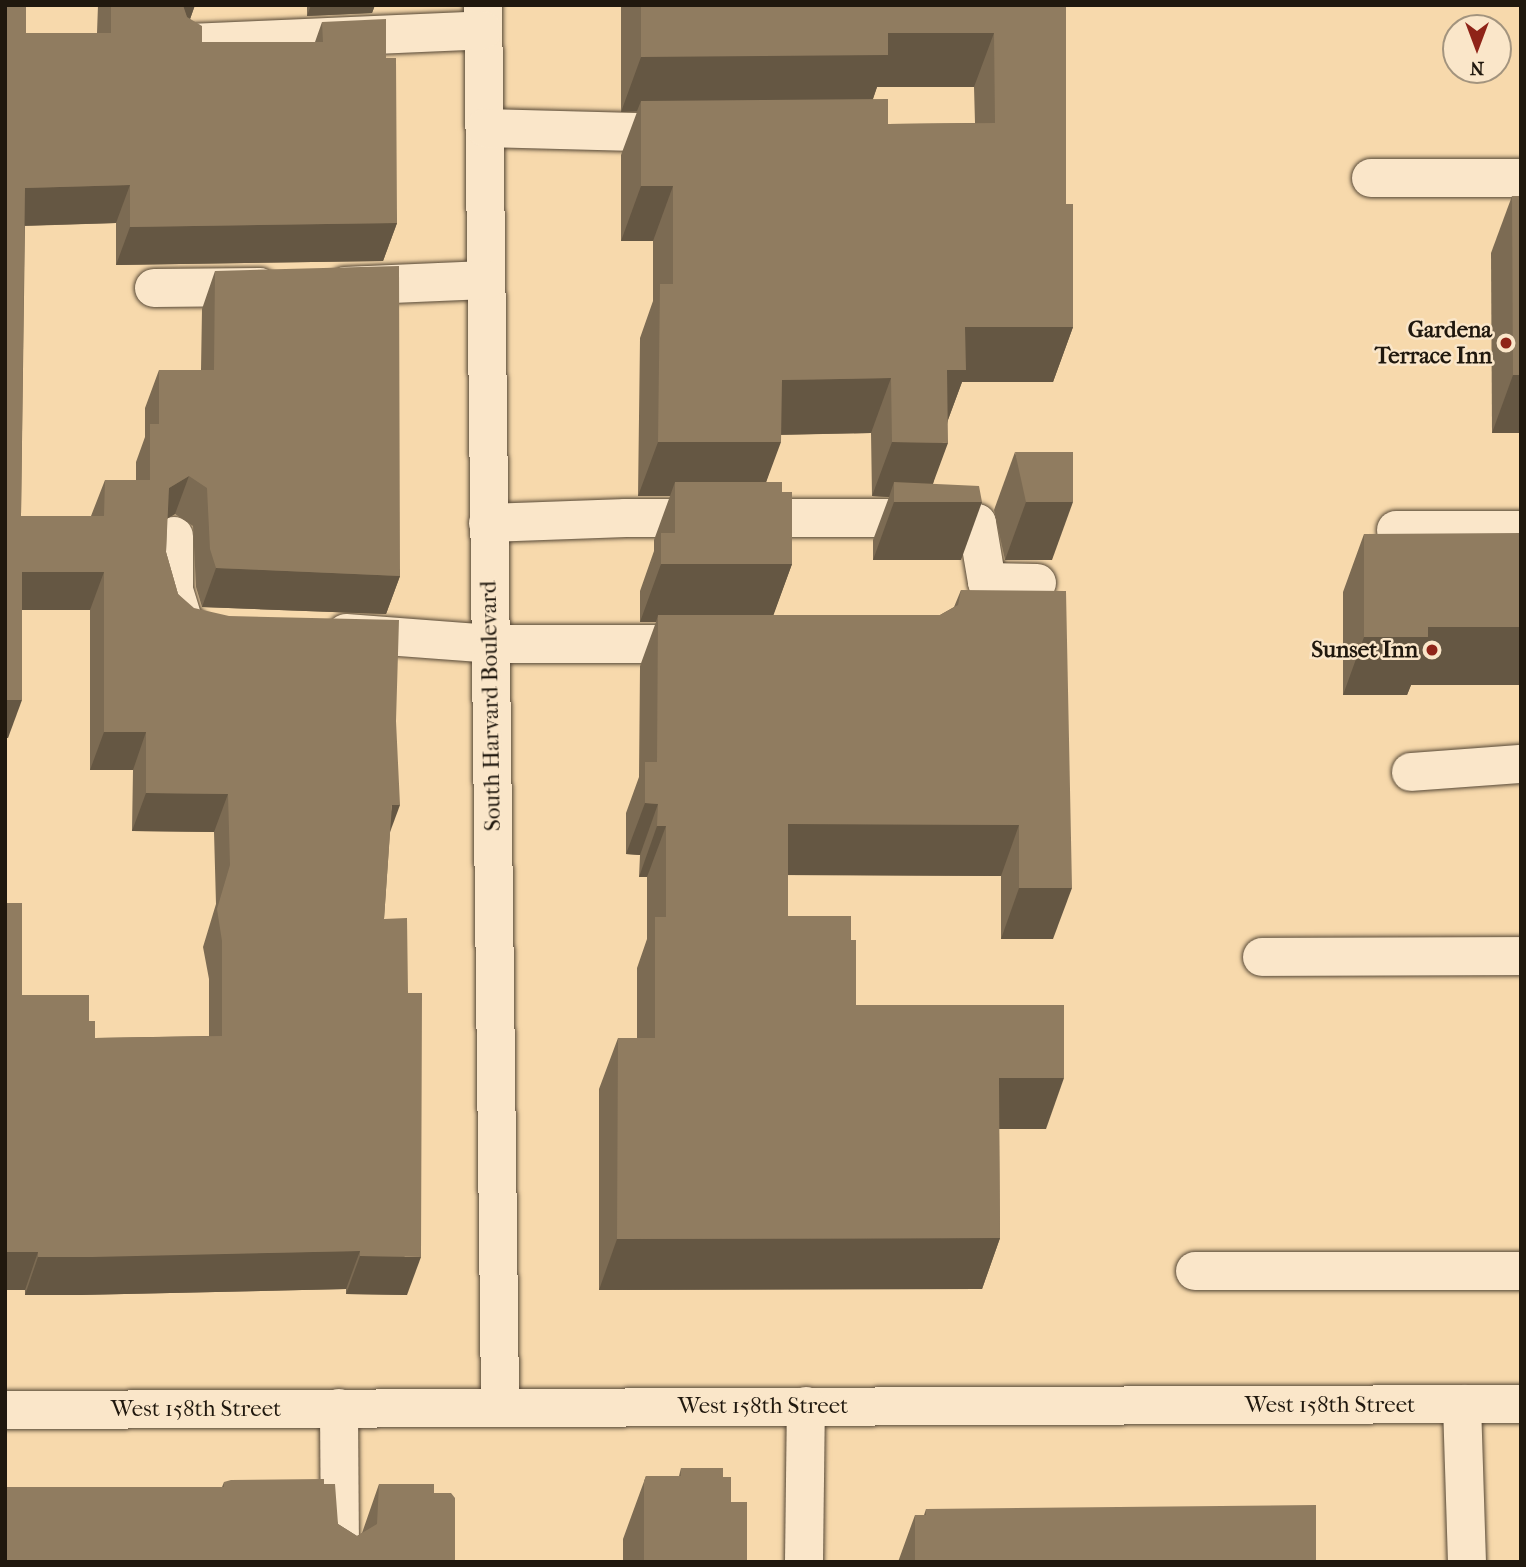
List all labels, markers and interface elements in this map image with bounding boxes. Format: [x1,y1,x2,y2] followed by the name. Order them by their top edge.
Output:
[1442,14,1512,84] north arrow
[1470,57,1484,79] text: N
[1375,316,1492,370] place label: Gardena Terrace Inn
[1498,335,1514,351] marker: Gardena Terrace Inn
[475,581,507,831] street label: South Harvard Boulevard
[1311,636,1418,664] place label: Sunset Inn
[1424,642,1440,658] marker: Sunset Inn
[1245,1391,1415,1419] street label: West 158th Street
[678,1392,848,1420] street label: West 158th Street
[111,1395,281,1423] street label: West 158th Street

